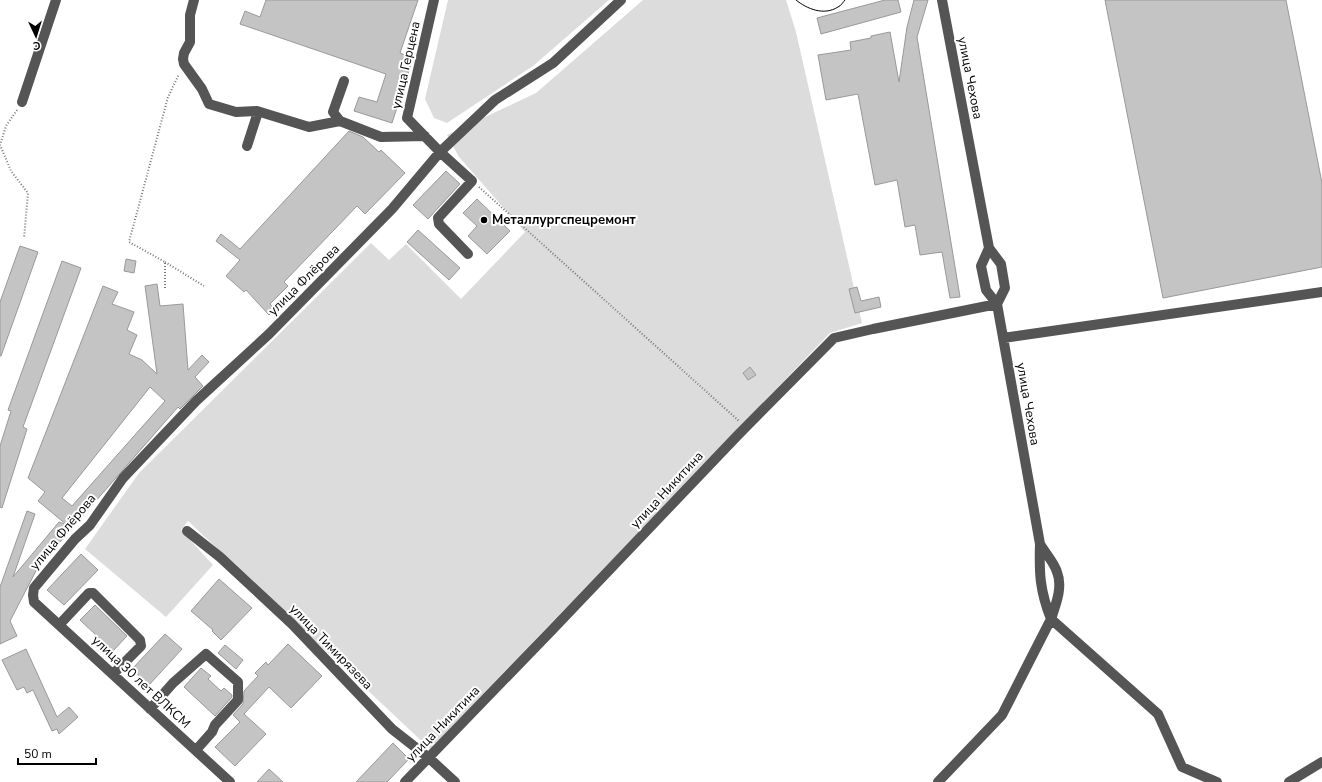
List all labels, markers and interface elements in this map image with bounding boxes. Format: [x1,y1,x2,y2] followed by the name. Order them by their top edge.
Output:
[16,16,56,56] north arrow
[387,19,425,111] street label: улица Герцена
[953,35,987,121] street label: улица Чехова
[32,38,41,53] text: С
[492,211,637,229] place label: Металлургспецремонт
[479,215,489,225] marker: Металлургспецремонт
[264,240,344,320] street label: улица Флёрова
[1012,361,1044,447] street label: улица Чехова
[626,447,708,533] street label: улица Никитина
[26,490,100,574] street label: улица Флёрова
[285,600,377,694] street label: улица Тимирязева
[88,632,194,732] street label: улица 30 лет ВЛКСМ
[402,682,484,766] street label: улица Никитина
[18,740,96,766] scale bar
[24,746,52,762] text: 50 m

